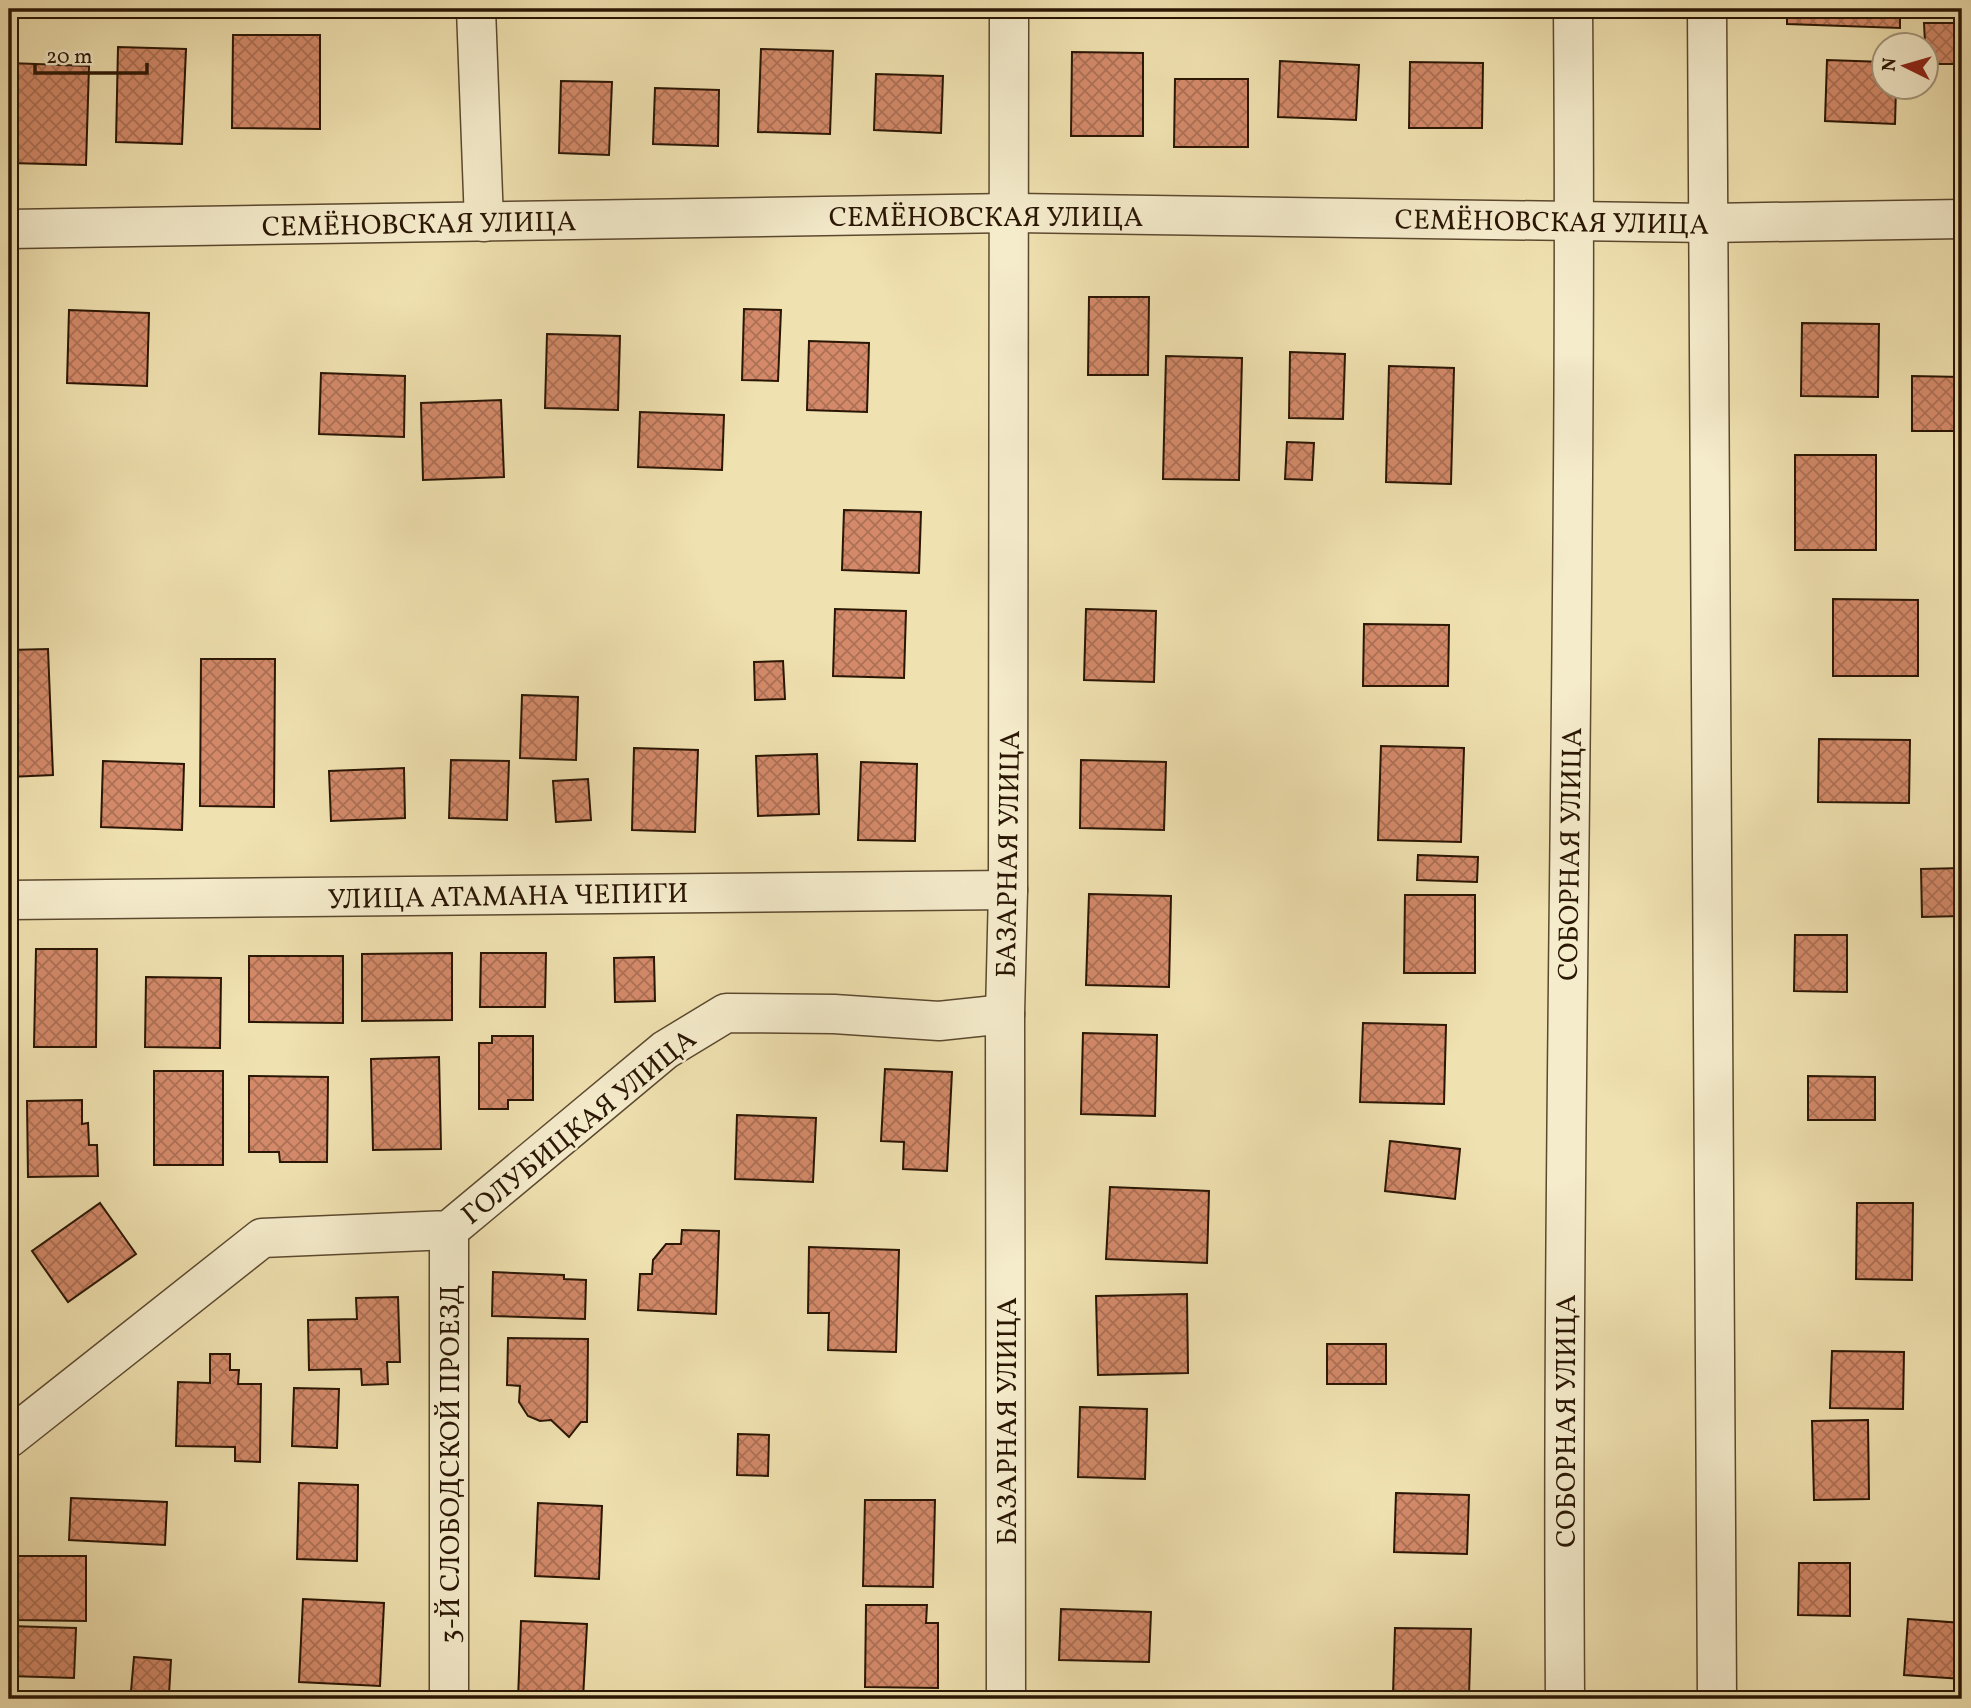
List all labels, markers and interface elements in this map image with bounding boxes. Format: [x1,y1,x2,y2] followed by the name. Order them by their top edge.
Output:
[35,32,147,76] scale bar
[1870,32,1940,102] north arrow
[46,43,92,72] text: 20 m
[1877,56,1904,73] text: N
[829,199,1144,238] street label: СЕМЁНОВСКАЯ УЛИЦА
[1394,201,1710,246] street label: СЕМЁНОВСКАЯ УЛИЦА
[261,203,577,248] street label: СЕМЁНОВСКАЯ УЛИЦА
[1550,727,1593,981] street label: СОБОРНАЯ УЛИЦА
[988,729,1031,978] street label: БАЗАРНАЯ УЛИЦА
[327,875,689,920] street label: УЛИЦА АТАМАНА ЧЕПИГИ
[454,1021,705,1235] street label: ГОЛУБИЦКАЯ УЛИЦА
[432,1284,471,1644] street label: 3-Й СЛОБОДСКОЙ ПРОЕЗД
[1548,1294,1587,1548] street label: СОБОРНАЯ УЛИЦА
[989,1297,1028,1545] street label: БАЗАРНАЯ УЛИЦА

